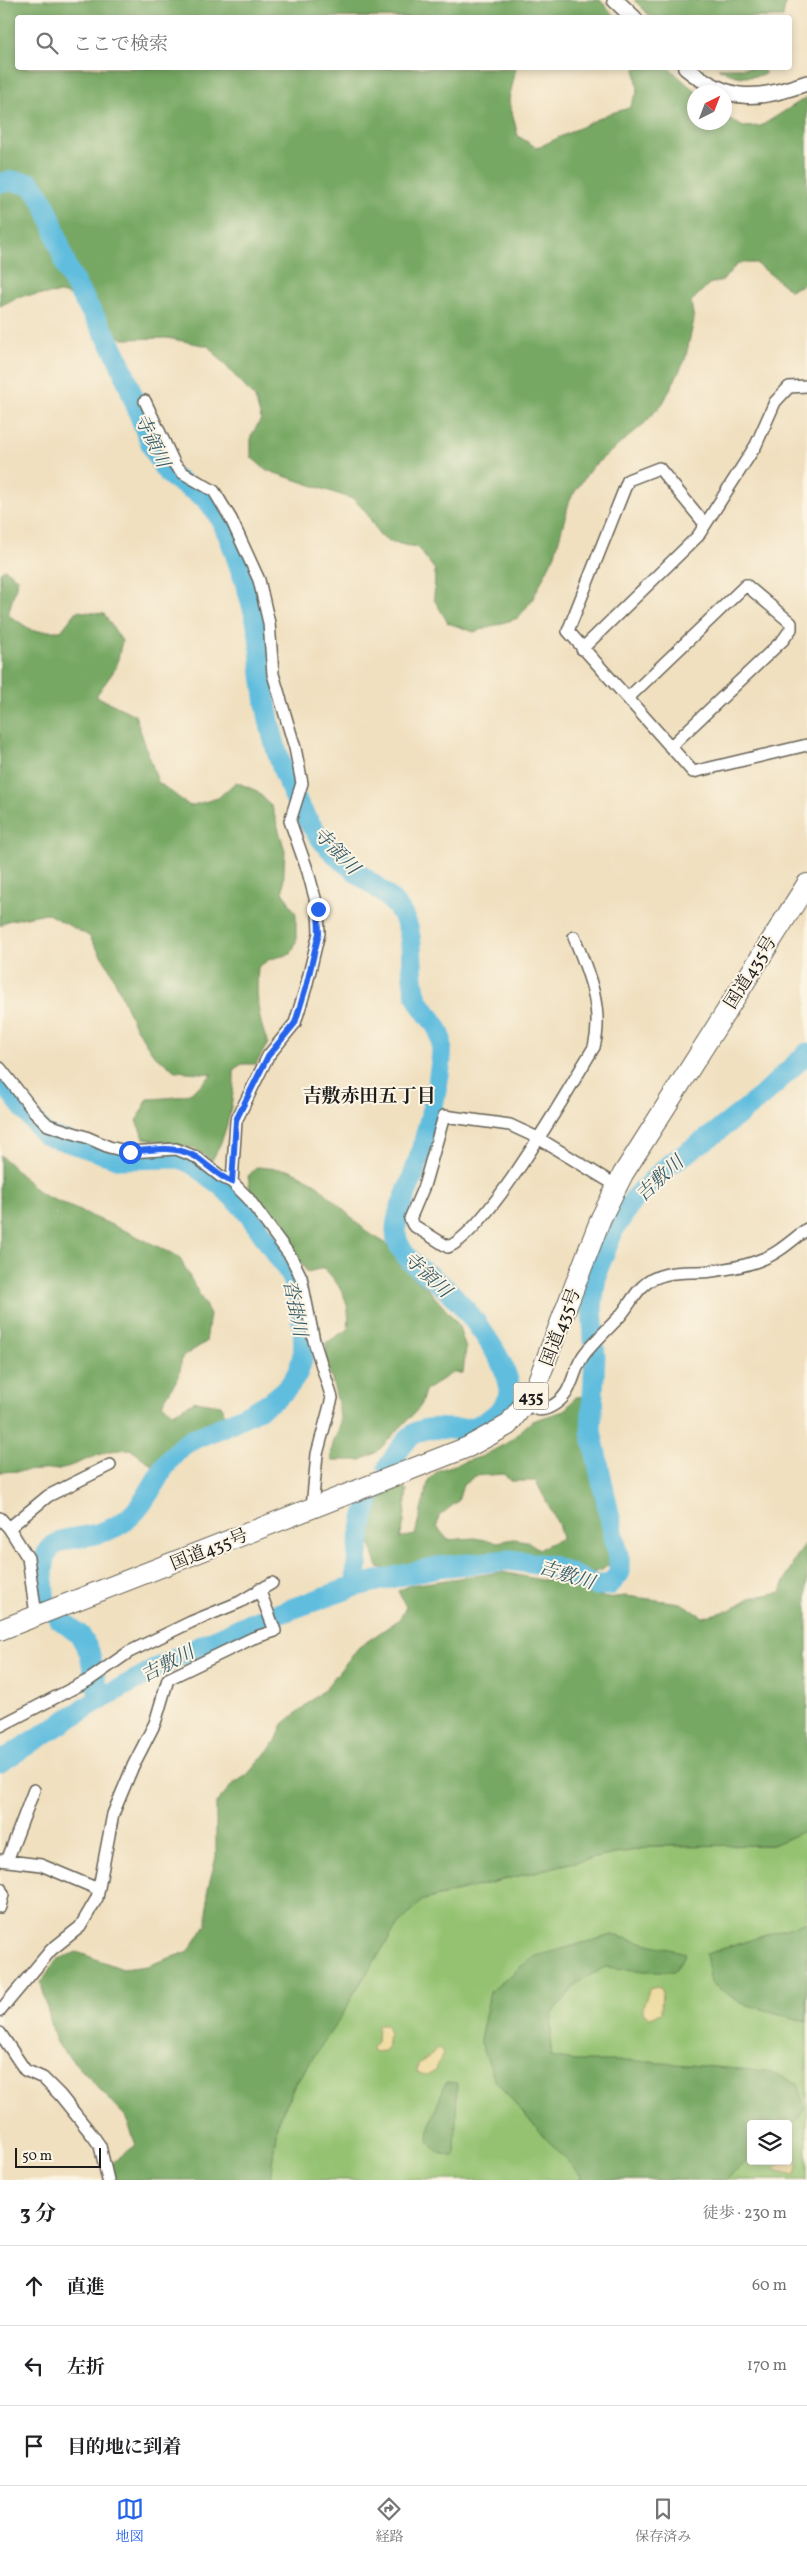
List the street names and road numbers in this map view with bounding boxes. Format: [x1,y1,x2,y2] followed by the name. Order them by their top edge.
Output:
[719,931,784,1014] street label: 国道435号
[535,1285,588,1370] street label: 国道435号
[514,1382,548,1410] road number: 435
[167,1523,252,1577] street label: 国道435号

